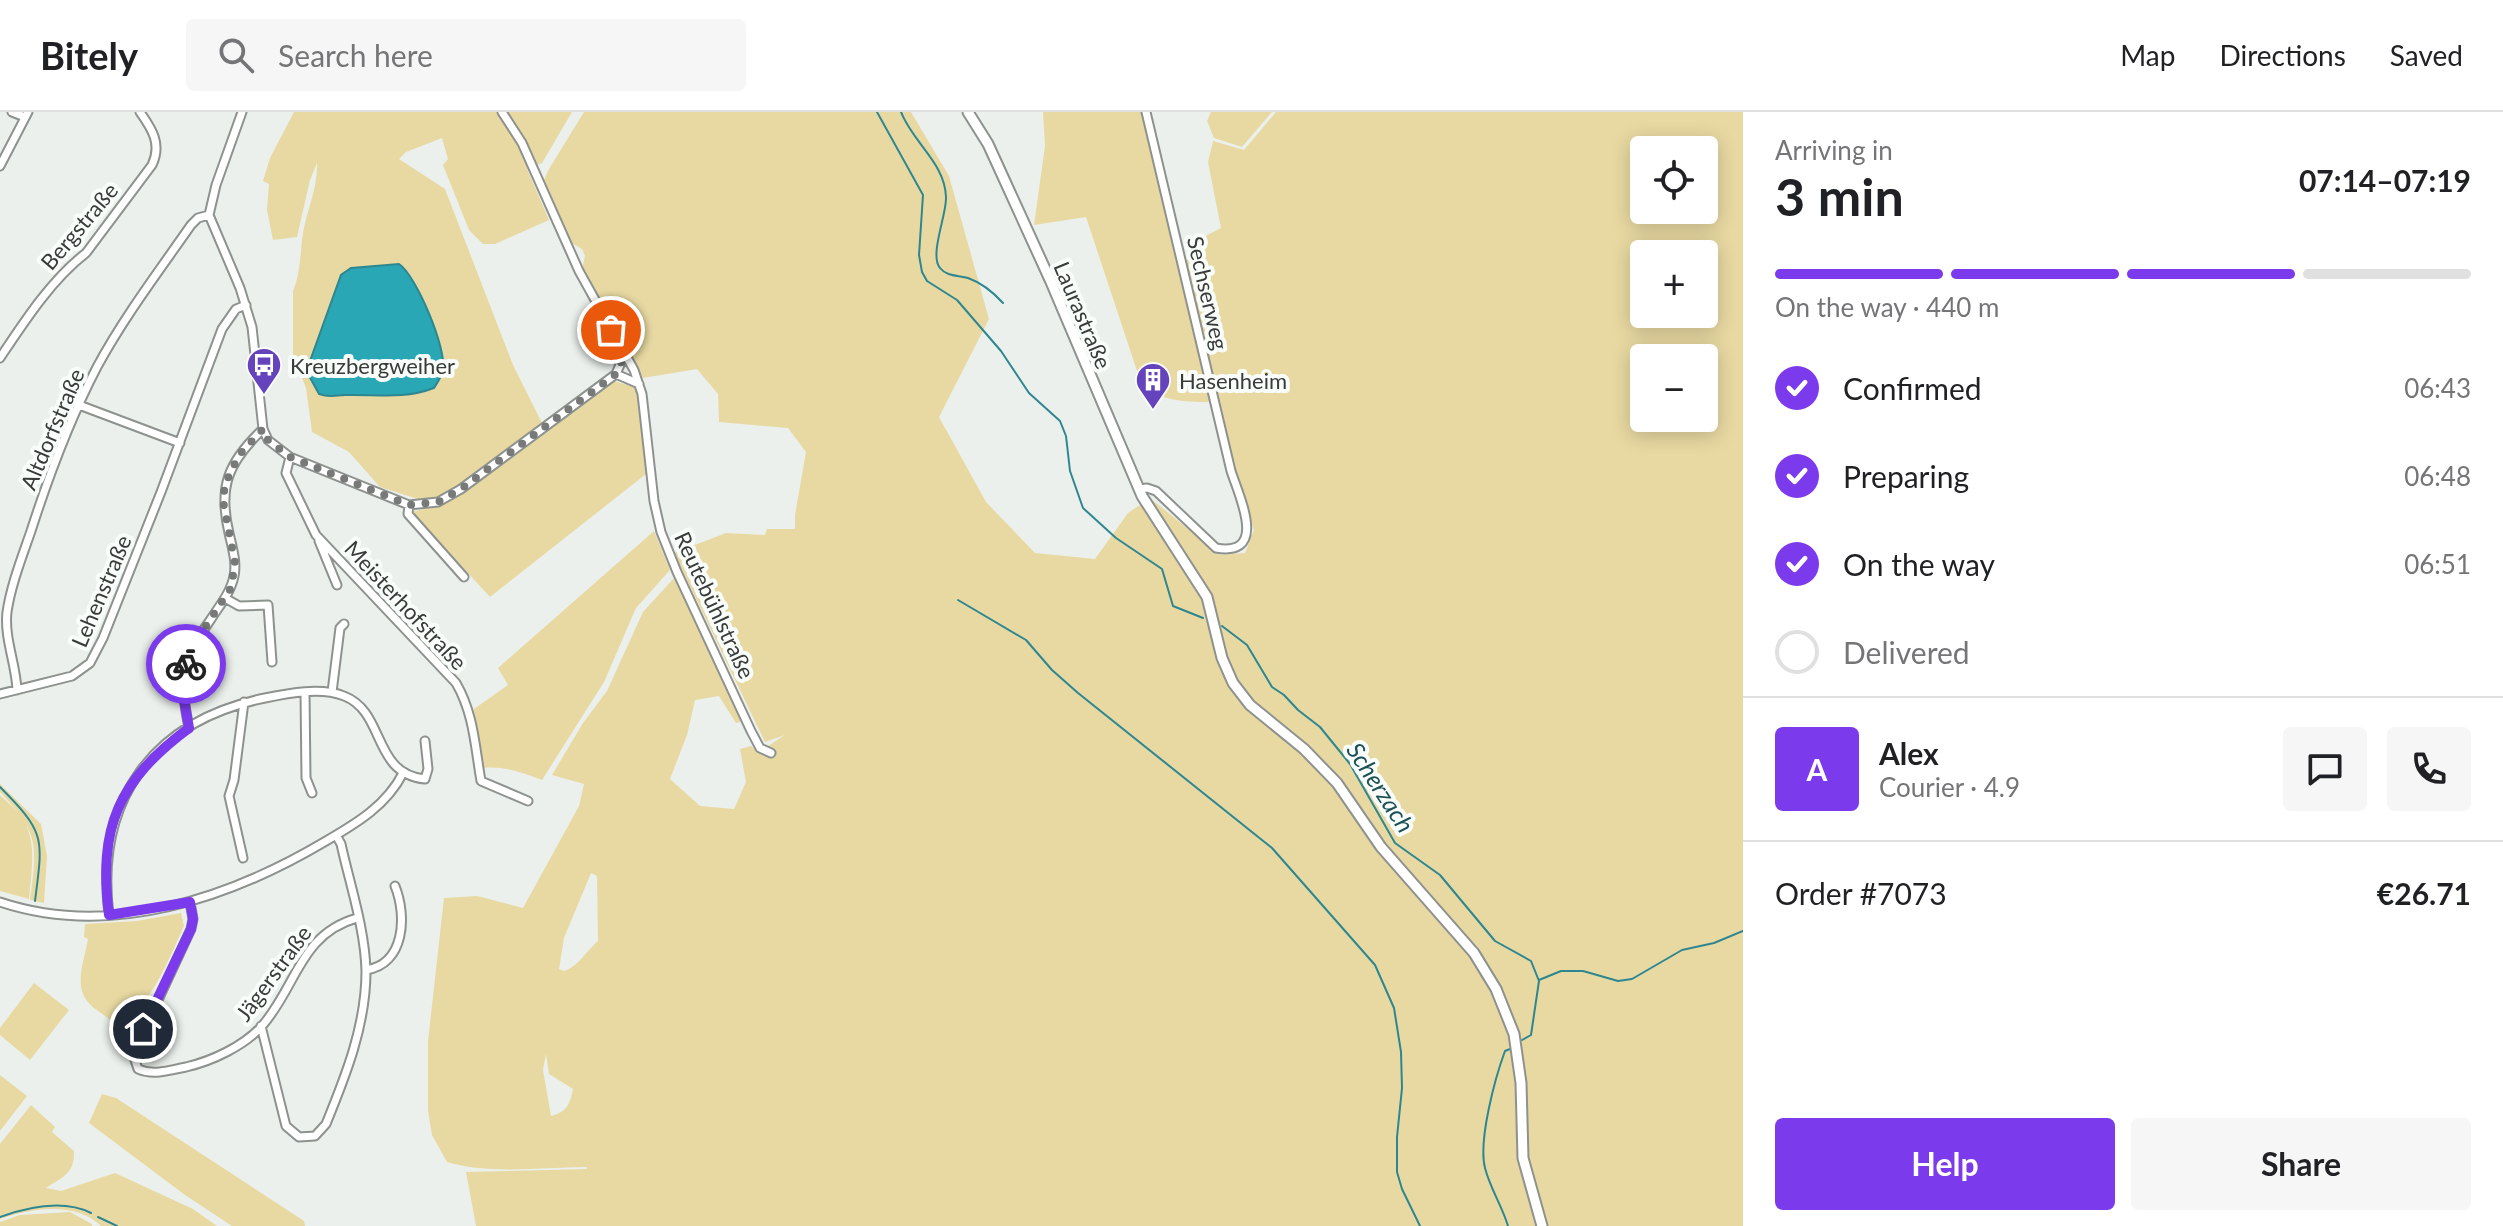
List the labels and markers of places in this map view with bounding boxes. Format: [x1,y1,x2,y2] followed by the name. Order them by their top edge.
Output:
[577,296,645,364] pin
[245,346,283,396] bus stop icon: Kreuzbergweiher
[290,352,455,379] place label: Kreuzbergweiher
[1134,361,1172,411] building icon: Hasenheim
[1179,367,1287,394] place label: Hasenheim
[109,995,177,1063] pin

